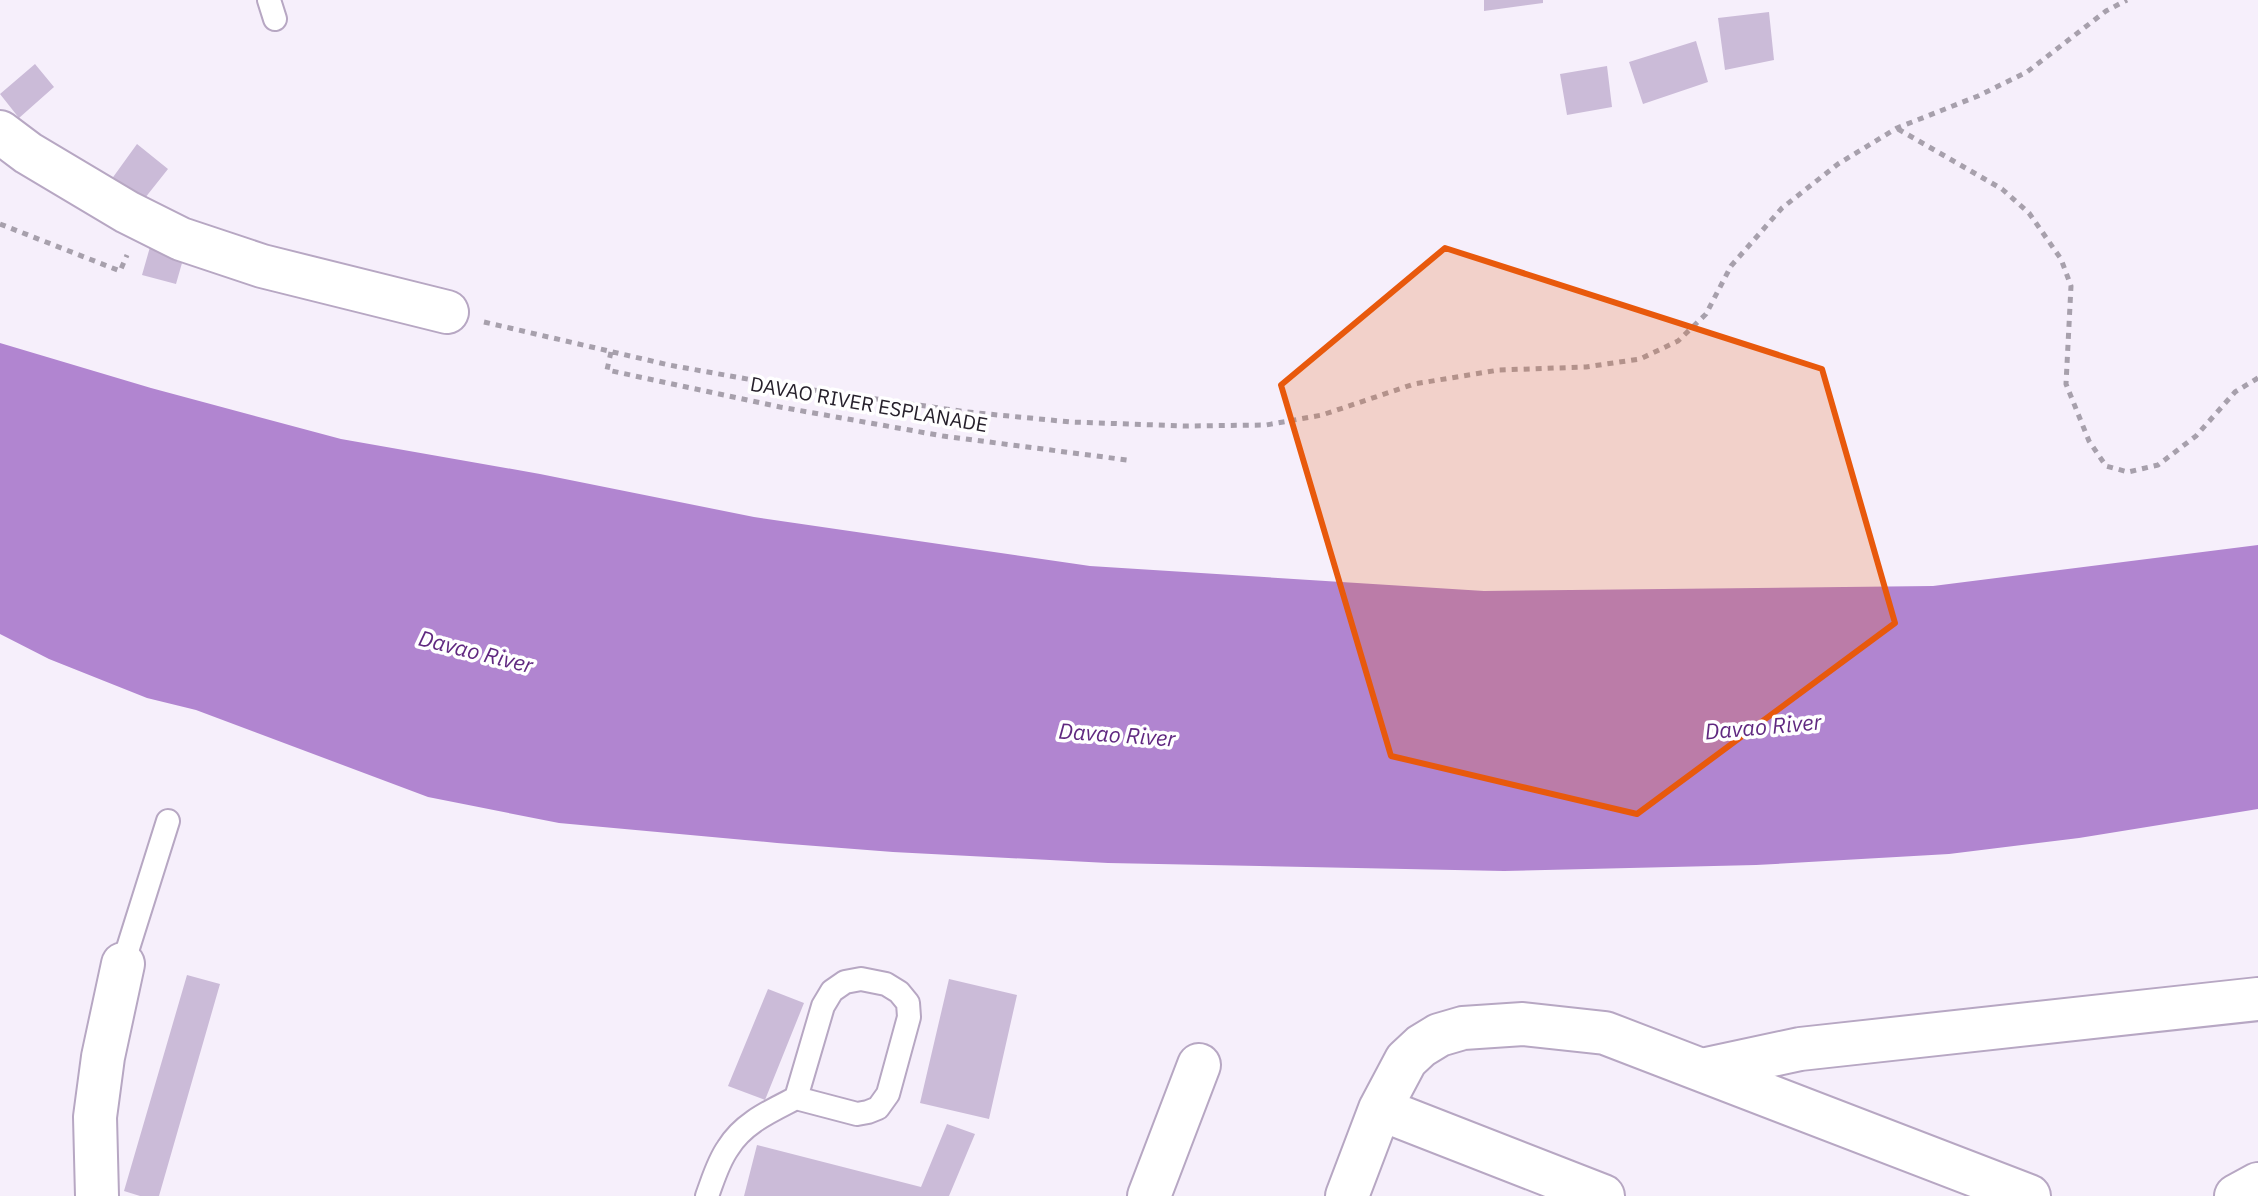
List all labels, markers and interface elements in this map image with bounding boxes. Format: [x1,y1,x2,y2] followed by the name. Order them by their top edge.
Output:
[748,370,990,438] street label: DAVAO RIVER ESPLANADE
[416,623,537,679] water label: Davao River
[1704,706,1823,746] water label: Davao River
[1058,715,1177,753] water label: Davao River

